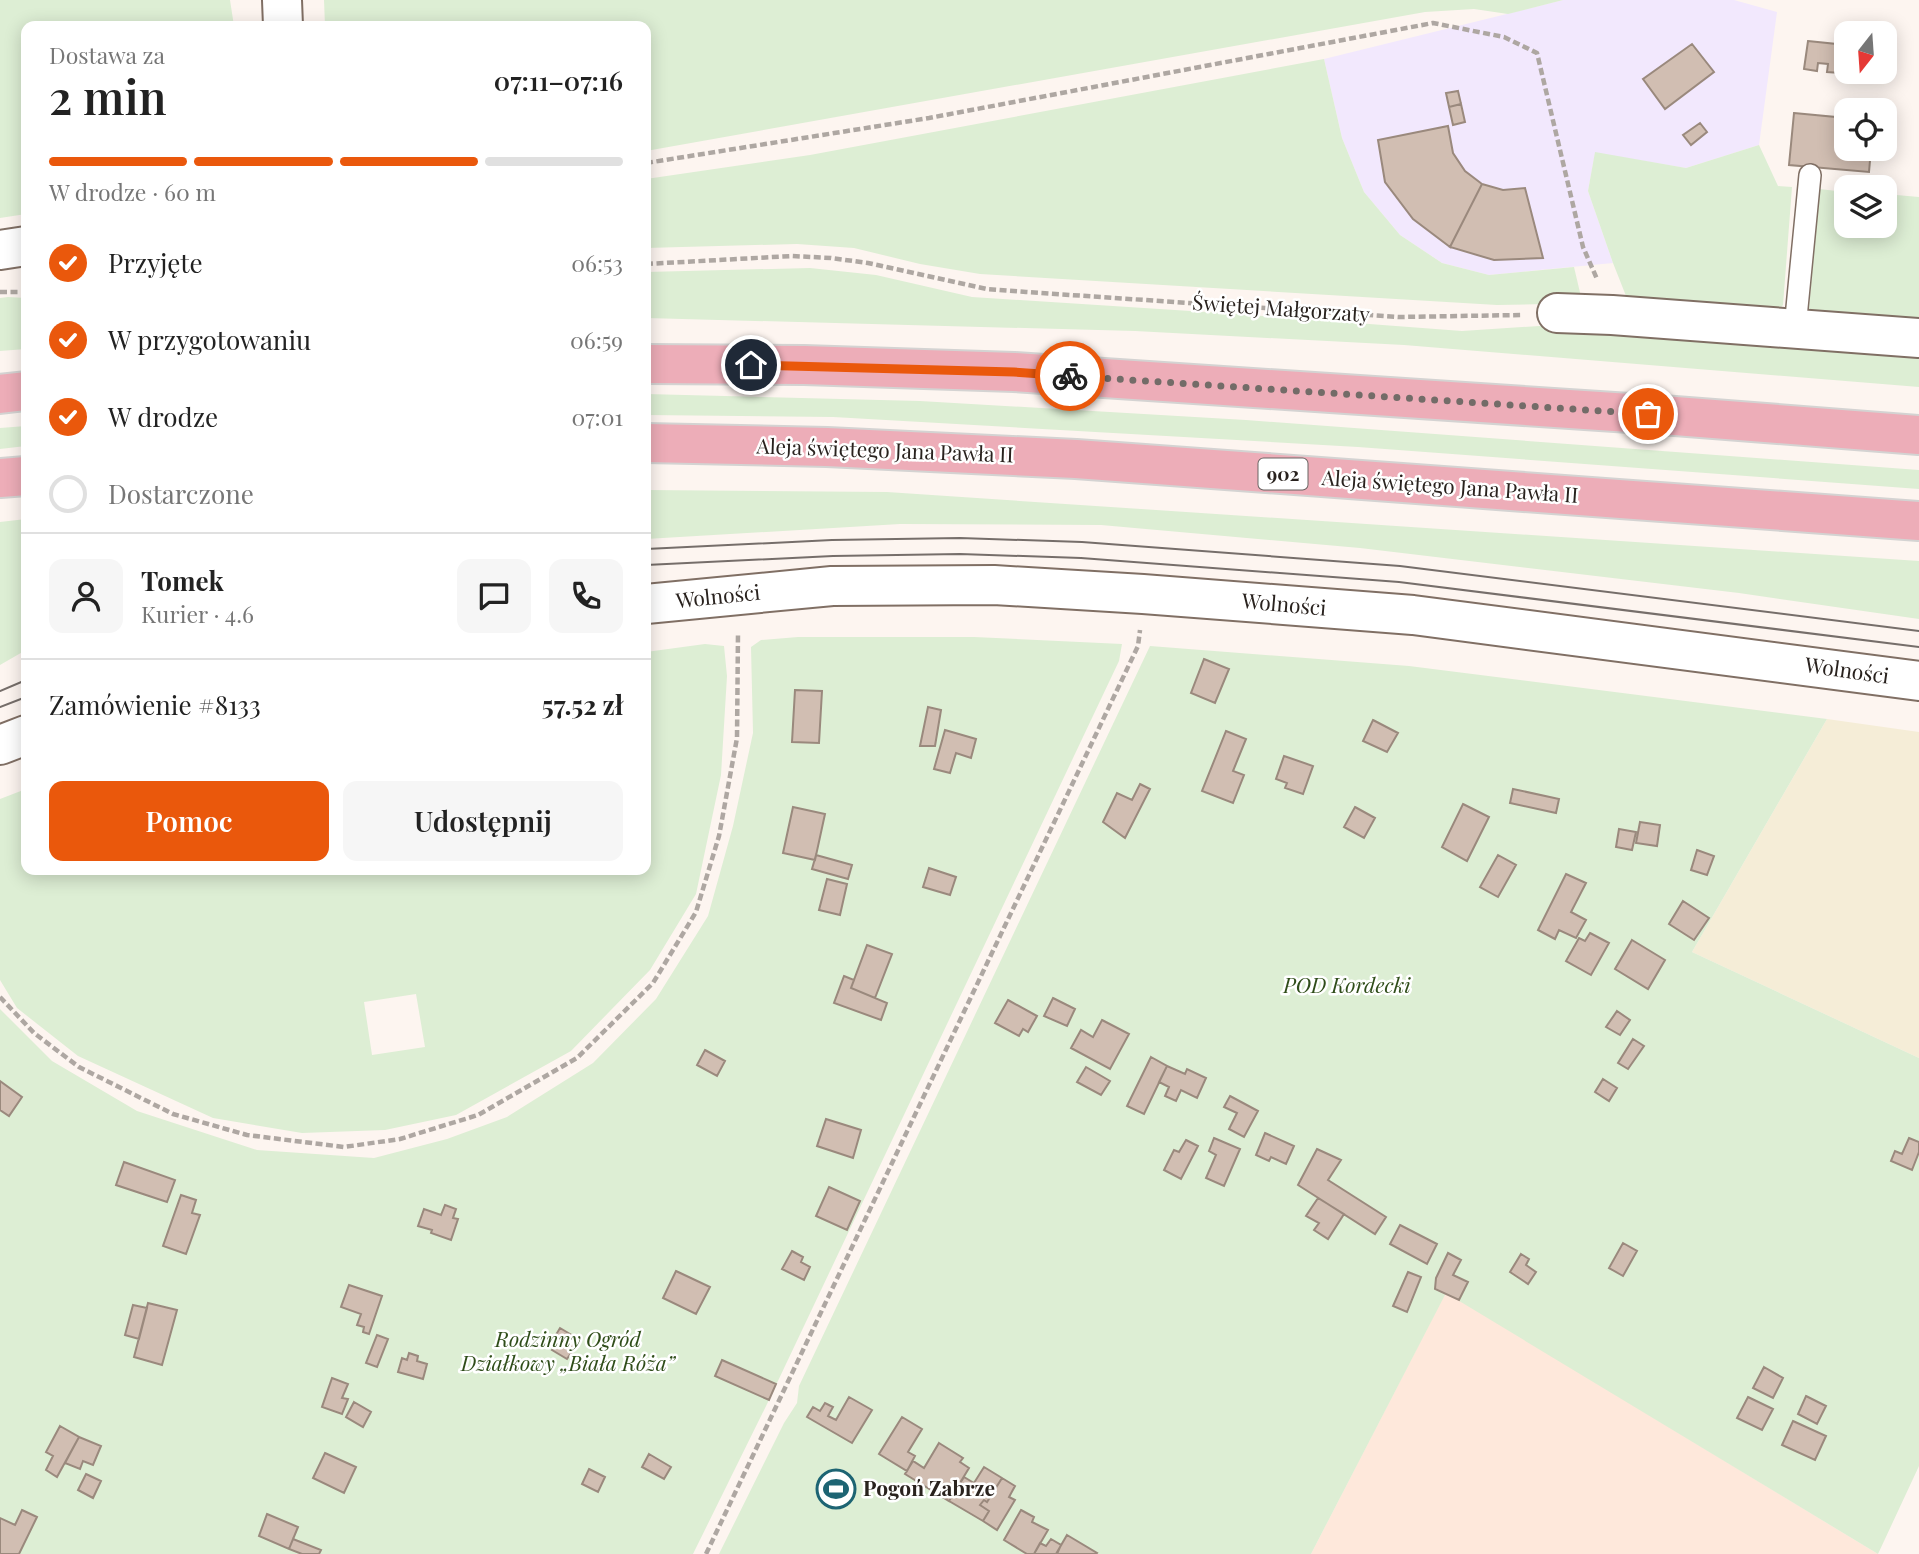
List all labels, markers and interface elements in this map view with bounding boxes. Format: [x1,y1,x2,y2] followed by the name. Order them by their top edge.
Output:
[1834,21,1897,84] north arrow
[1834,21,1897,238] map controls
[49,39,165,70] text: Dostawa za
[494,63,623,98] text: 07:11–07:16
[49,65,167,127] text: 2 min
[1834,98,1897,161] button: locate
[1834,175,1897,238] button: layers
[49,176,216,207] text: W drodze · 60 m
[49,244,87,282] icon: check
[108,245,203,280] text: Przyjęte
[571,247,623,278] text: 06:53
[1191,287,1371,327] street label: Świętej Małgorzaty
[49,321,87,359] icon: check
[108,322,311,357] text: W przygotowaniu
[570,324,623,355] text: 06:59
[721,335,781,395] pin
[1035,341,1105,411] courier
[732,346,770,384] icon: home
[1051,357,1089,395] icon: bike
[1618,384,1678,444] pin
[1629,395,1667,433] icon: bag
[49,398,87,436] icon: check
[108,399,218,434] text: W drodze
[571,401,623,432] text: 07:01
[755,430,1014,467] street label: Aleja świętego Jana Pawła II
[1258,458,1308,489] road number: 902
[1320,462,1579,508] street label: Aleja świętego Jana Pawła II
[108,476,254,511] text: Dostarczone
[49,559,123,633] button: person
[457,559,531,633] button: chat
[549,559,623,633] button: phone
[141,563,224,598] text: Tomek
[673,577,761,613] street label: Wolności
[1240,585,1328,621] street label: Wolności
[141,598,254,629] text: Kurier · 4.6
[1802,649,1891,689] street label: Wolności
[49,687,261,722] text: Zamówienie #8133
[542,687,623,722] text: 57.52 zł
[49,781,329,861] button: Pomoc
[343,781,623,861] button: Udostępnij
[1282,970,1411,998] park label: POD Kordecki
[460,1324,677,1376] park label: Rodzinny Ogród Działkowy „Biała Róża”
[815,1468,857,1510] sports icon: Pogoń Zabrze
[863,1473,995,1501] place label: Pogoń Zabrze

